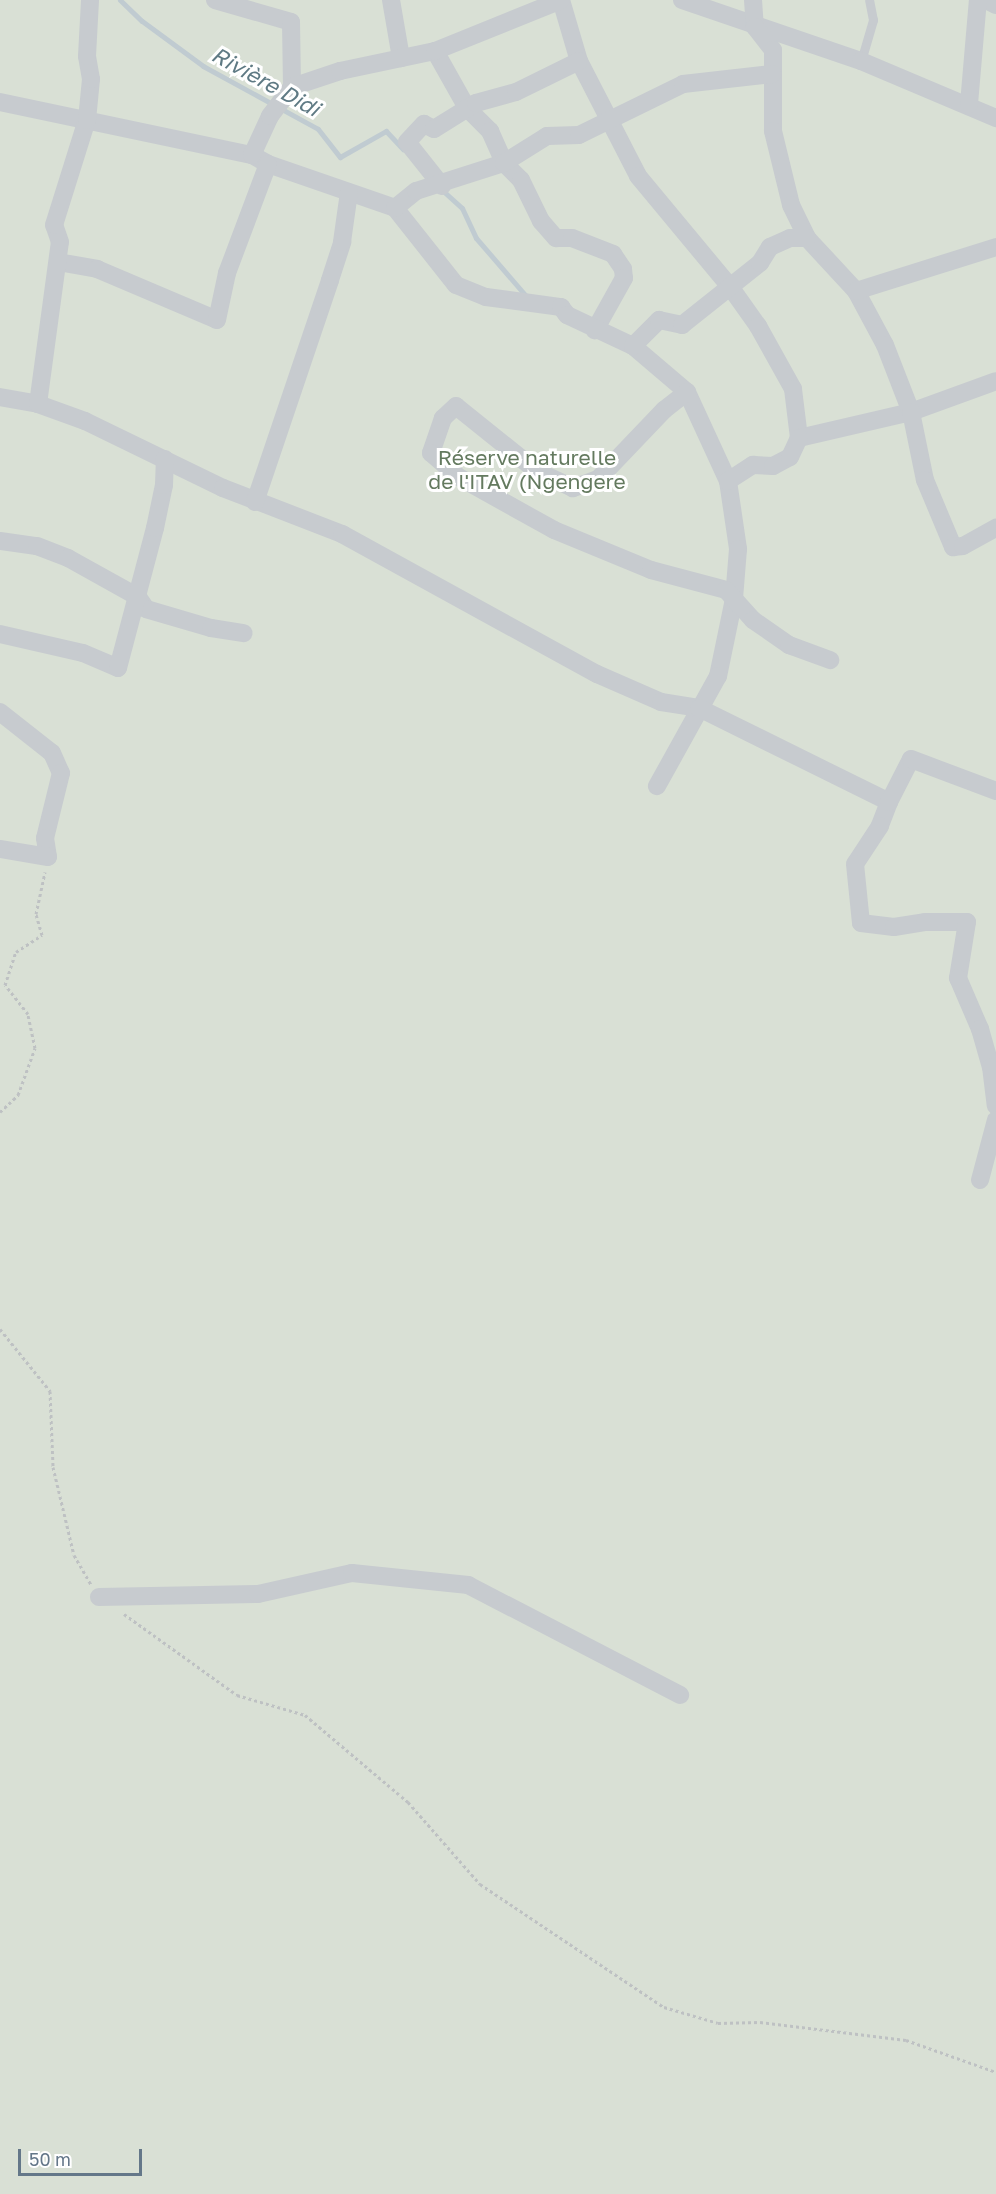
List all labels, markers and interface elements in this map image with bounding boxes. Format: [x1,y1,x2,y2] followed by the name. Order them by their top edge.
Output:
[207,41,325,121] water label: Rivière Didi
[428,444,626,494] park label: Réserve naturelle de l'ITAV (Ngengere
[21,2137,146,2175] scale bar
[29,2148,71,2170] text: 50 m

